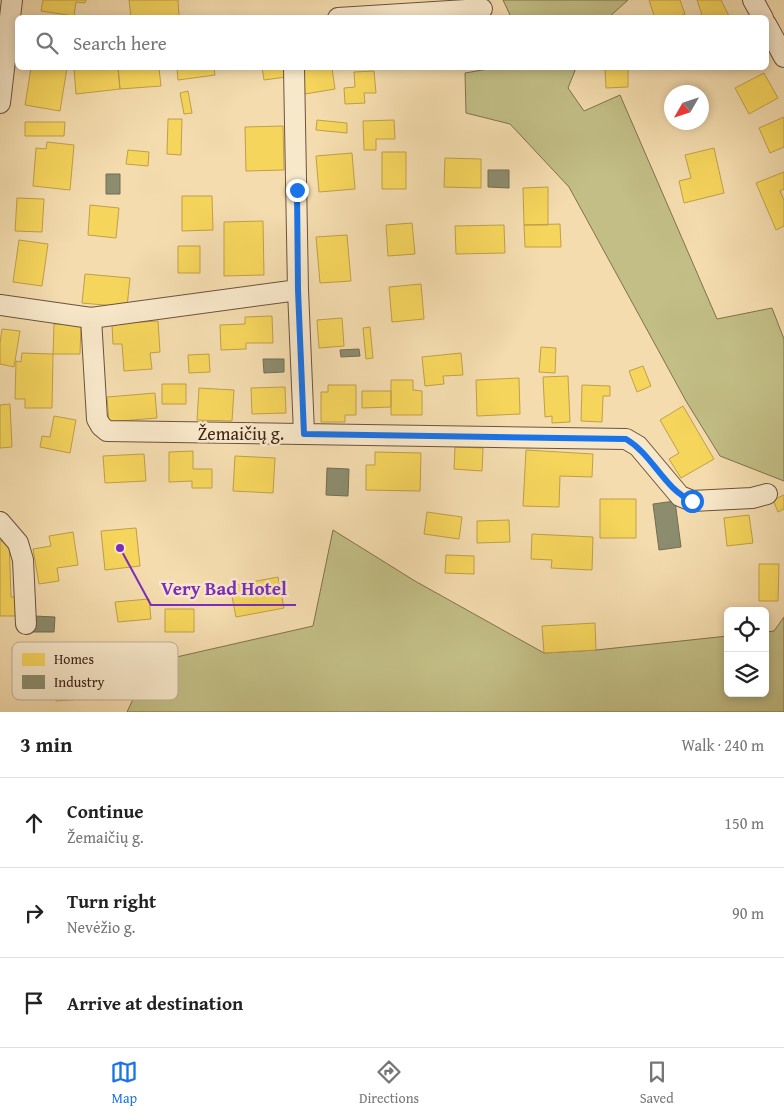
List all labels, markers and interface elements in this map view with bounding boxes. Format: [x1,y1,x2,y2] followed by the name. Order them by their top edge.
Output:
[15,15,769,70] search box
[33,29,61,57] icon: search
[73,29,167,57] text: Search here
[664,85,709,130] north arrow
[286,179,309,202] route end
[198,420,284,447] street label: Žemaičių g.
[681,490,704,513] route start
[151,571,296,605] callout: Very Bad Hotel
[161,574,287,602] text: Very Bad Hotel
[724,607,769,697] map controls
[724,607,769,652] button: locate
[12,642,178,700] legend
[54,649,94,669] text: Homes
[724,652,769,697] button: layers
[54,672,104,692] text: Industry
[20,729,72,760] text: 3 min
[681,733,764,757] text: Walk · 240 m
[67,797,144,825] text: Continue
[20,809,48,837] icon: ahead
[724,811,764,835] text: 150 m
[67,825,144,849] text: Žemaičių g.
[67,887,156,915] text: Turn right
[20,899,48,927] icon: right
[732,901,764,925] text: 90 m
[67,915,135,939] text: Nevėžio g.
[20,989,48,1017] icon: arrive
[67,989,243,1017] text: Arrive at destination
[110,1058,138,1108] tab: Map
[359,1058,419,1108] tab: Directions
[640,1058,674,1108] tab: Saved

